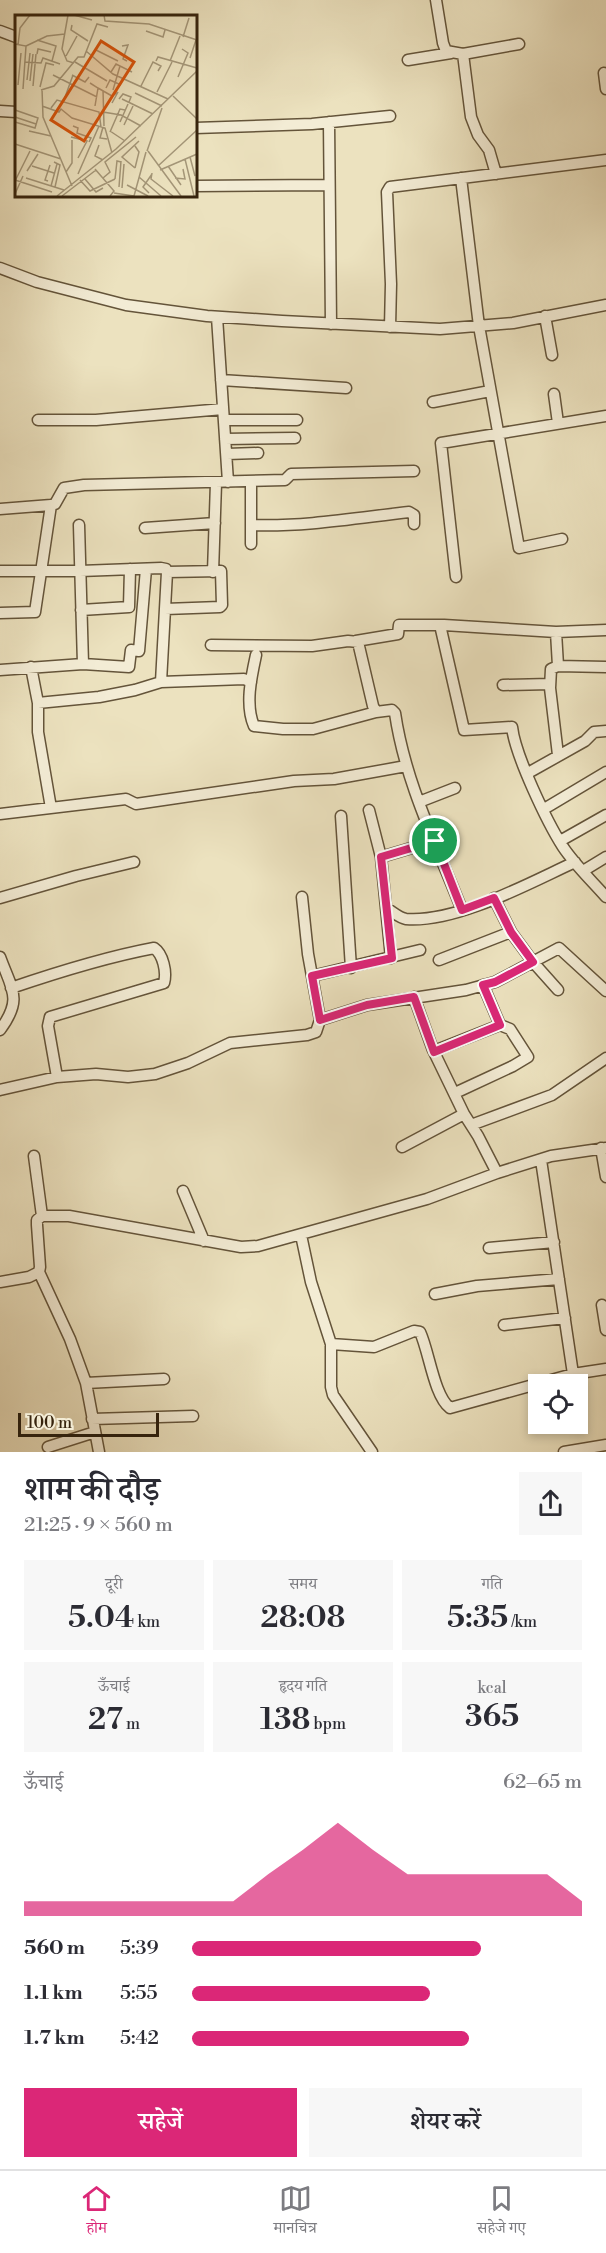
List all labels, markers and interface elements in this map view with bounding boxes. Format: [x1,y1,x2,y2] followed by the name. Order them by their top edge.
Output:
[15,15,196,196] inset map
[409,815,460,866] pin
[418,824,451,857] icon: arrive
[528,1374,588,1434] map controls
[528,1374,588,1434] button: locate
[18,1410,159,1438] scale bar
[27,1413,72,1433] text: 100 m
[24,1470,160,1511] text: शाम की दौड़
[519,1472,582,1535] button: share
[24,1513,173,1538] text: 21:25 · 9 × 560 m
[105,1574,123,1594] text: दूरी
[289,1574,317,1594] text: समय
[482,1574,502,1594] text: गति
[68,1599,134,1637] text: 5.04
[261,1599,345,1637] text: 28:08
[447,1599,508,1637] text: 5:35
[134,1612,160,1632] text: km
[508,1612,537,1632] text: /km
[98,1676,130,1696] text: ऊँचाई
[279,1676,327,1696] text: हृदय गति
[477,1678,507,1698] text: kcal
[465,1698,519,1736] text: 365
[88,1701,123,1739] text: 27
[260,1701,310,1739] text: 138
[123,1714,140,1734] text: m
[310,1714,346,1734] text: bpm
[503,1770,582,1795] text: 62–65 m
[24,1771,63,1796] text: ऊँचाई
[24,1936,85,1961] text: 560 m
[120,1936,159,1961] text: 5:39
[24,1981,83,2006] text: 1.1 km
[120,1981,158,2006] text: 5:55
[24,2026,85,2051] text: 1.7 km
[120,2026,159,2051] text: 5:42
[24,2088,297,2157] button: सहेजें
[309,2088,582,2157] button: शेयर करें
[80,2182,113,2243] tab: होम
[273,2182,317,2243] tab: मानचित्र
[477,2182,526,2243] tab: सहेजे गए

